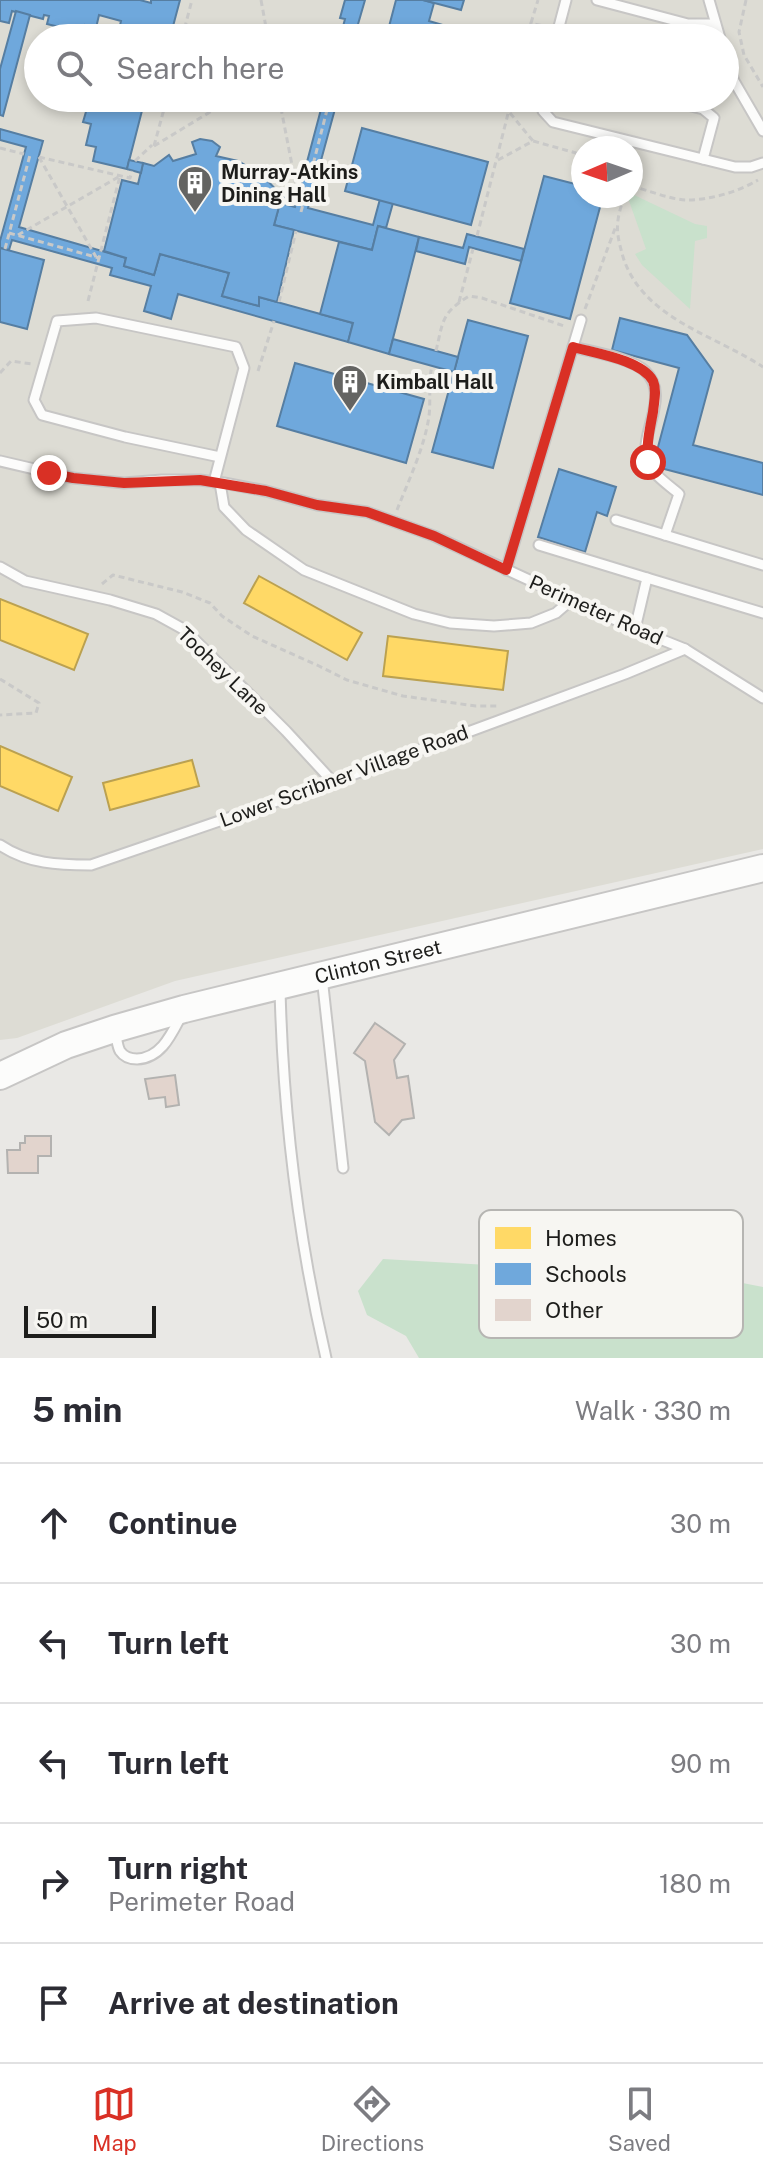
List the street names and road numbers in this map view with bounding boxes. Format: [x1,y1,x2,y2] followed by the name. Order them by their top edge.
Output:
[525,570,667,650] street label: Perimeter Road
[173,622,273,720] street label: Toohey Lane
[216,720,472,832] street label: Lower Scribner Village Road
[312,935,444,989] street label: Clinton Street

